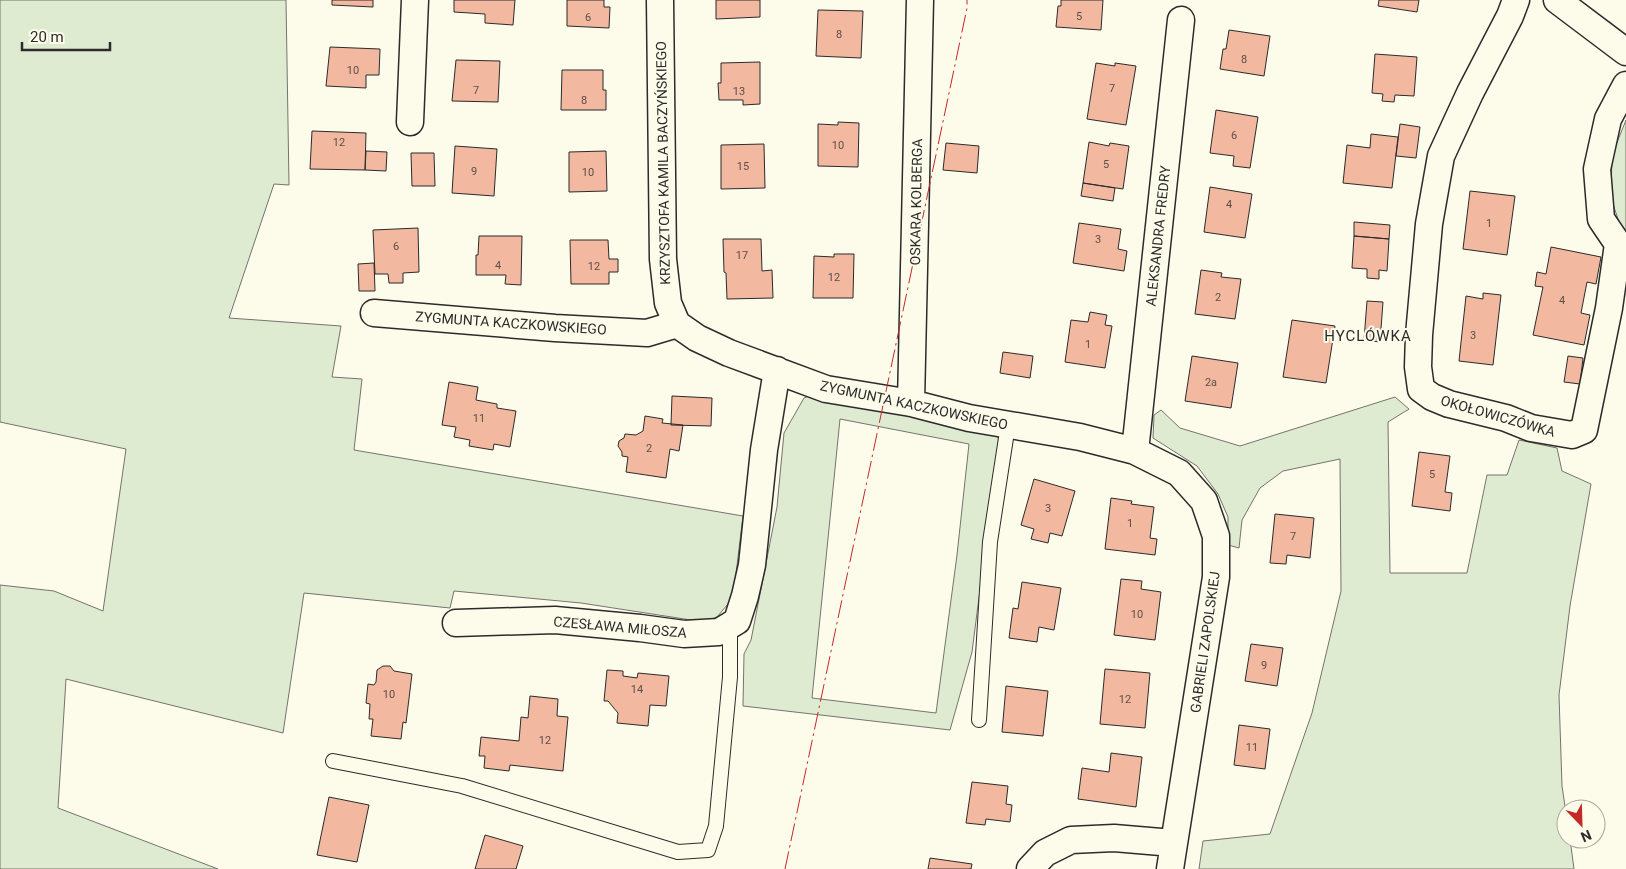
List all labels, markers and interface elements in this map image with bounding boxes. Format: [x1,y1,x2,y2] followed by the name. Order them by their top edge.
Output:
[1076,10,1082,23] house number: 5
[585,11,591,24] house number: 6
[22,20,110,52] scale bar
[30,28,64,46] text: 20 m
[836,28,842,41] house number: 8
[652,41,673,285] street label: KRZYSZTOFA KAMILA BACZYŃSKIEGO
[1241,53,1247,66] house number: 8
[347,64,359,77] house number: 10
[1109,82,1115,95] house number: 7
[473,84,479,97] house number: 7
[733,85,745,98] house number: 13
[581,94,587,107] house number: 8
[1231,129,1237,142] house number: 6
[333,136,345,149] house number: 12
[907,138,925,266] street label: OSKARA KOLBERGA
[832,139,844,152] house number: 10
[1103,158,1109,171] house number: 5
[737,160,749,173] house number: 15
[1143,164,1173,307] street label: ALEKSANDRA FREDRY
[471,165,477,178] house number: 9
[582,166,594,179] house number: 10
[1226,198,1232,211] house number: 4
[1486,217,1492,230] house number: 1
[1095,233,1101,246] house number: 3
[393,240,399,253] house number: 6
[736,249,748,262] house number: 17
[495,259,501,272] house number: 4
[588,260,600,273] house number: 12
[828,271,840,284] house number: 12
[1215,291,1221,304] house number: 2
[1559,294,1565,307] house number: 4
[415,308,607,338] street label: ZYGMUNTA KACZKOWSKIEGO
[1324,327,1412,345] district label: HYCLÓWKA
[1470,329,1476,342] house number: 3
[1085,338,1091,351] house number: 1
[1205,376,1217,389] house number: 2a
[819,377,1009,433] street label: ZYGMUNTA KACZKOWSKIEGO
[1439,391,1557,440] street label: OKOŁOWICZÓWKA
[473,412,485,425] house number: 11
[646,442,652,455] house number: 2
[1429,468,1435,481] house number: 5
[1045,502,1051,515] house number: 3
[1127,517,1133,530] house number: 1
[1290,530,1296,543] house number: 7
[1187,570,1223,714] street label: GABRIELI ZAPOLSKIEJ
[1131,608,1143,621] house number: 10
[553,613,687,641] street label: CZESŁAWA MIŁOSZA
[1261,659,1267,672] house number: 9
[631,683,643,696] house number: 14
[383,688,395,701] house number: 10
[1119,693,1131,706] house number: 12
[539,734,551,747] house number: 12
[1246,741,1258,754] house number: 11
[1556,799,1606,849] north arrow
[1578,827,1594,845] text: N

